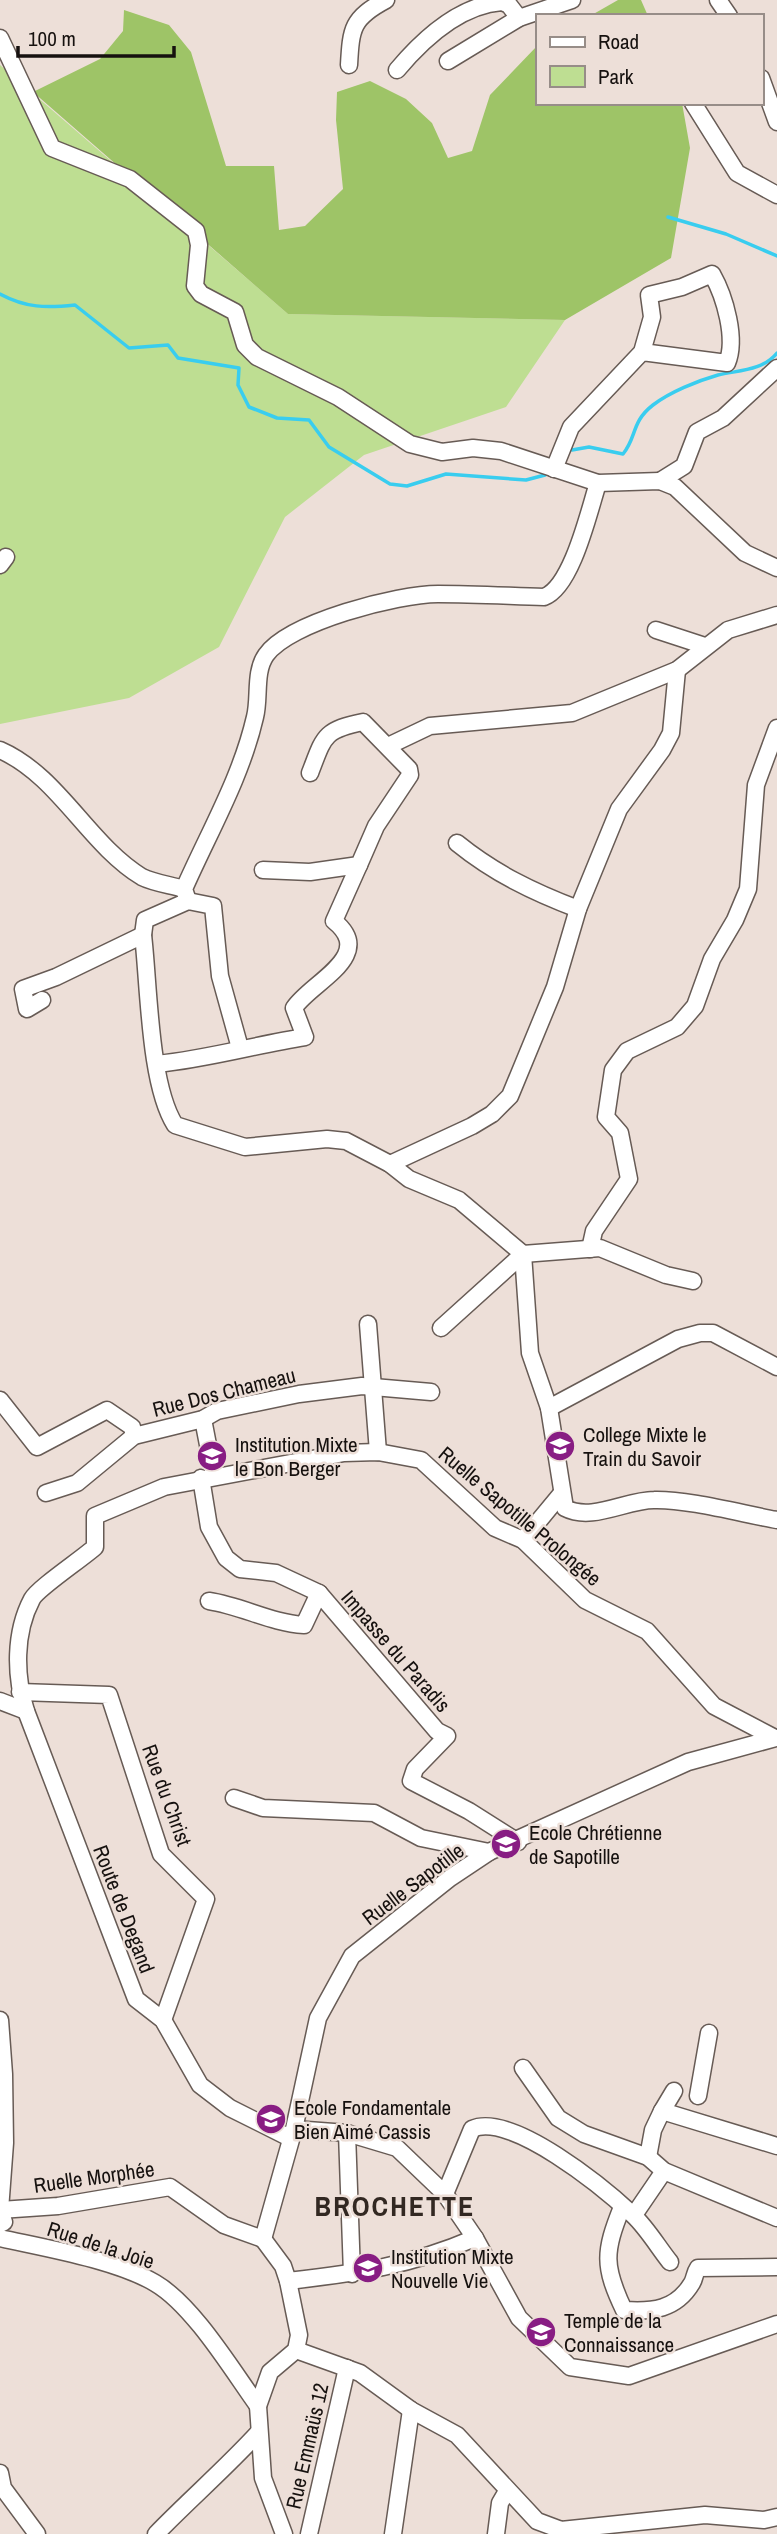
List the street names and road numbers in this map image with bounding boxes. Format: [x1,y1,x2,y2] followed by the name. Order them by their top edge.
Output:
[149,1360,299,1424] street label: Rue Dos Chameau
[433,1439,607,1593] street label: Ruelle Sapotille Prolongée
[335,1584,457,1718] street label: Impasse du Paradis
[135,1740,199,1850] street label: Rue du Christ
[356,1836,470,1932] street label: Ruelle Sapotille
[86,1841,162,1977] street label: Route de Degand
[32,2154,156,2200] street label: Ruelle Morphée
[44,2214,158,2276] street label: Rue de la Joie
[278,2380,336,2512] street label: Rue Emmaüs 12

